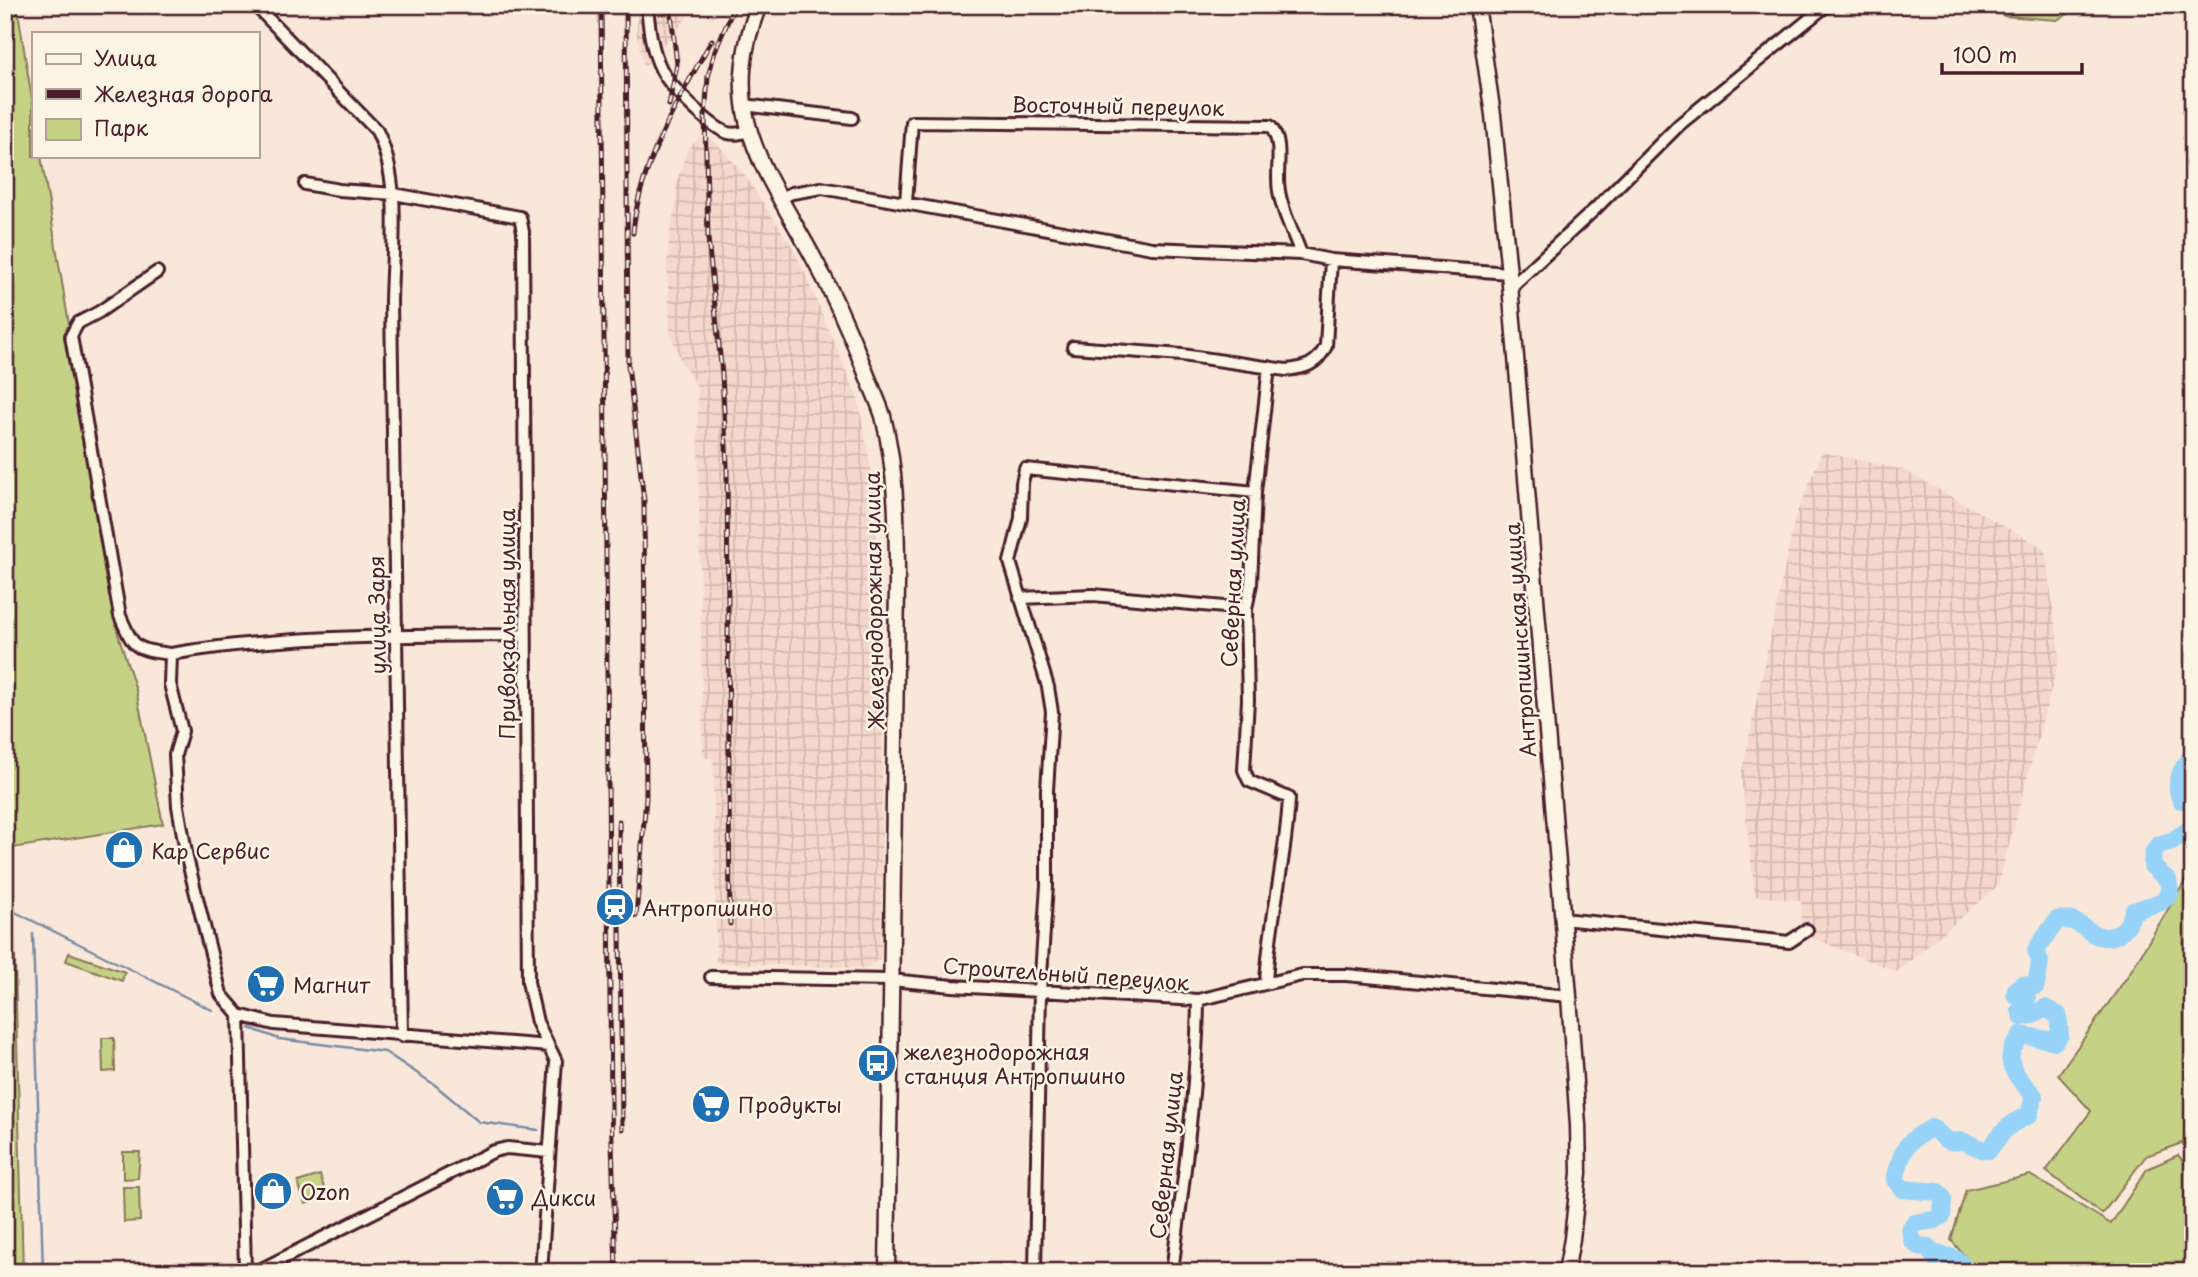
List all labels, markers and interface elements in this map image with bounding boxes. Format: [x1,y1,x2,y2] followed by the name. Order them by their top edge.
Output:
[32,32,259,158] legend
[1942,32,2082,76] scale bar
[1953,38,2017,70] text: 100 m
[94,41,157,73] text: Улица
[94,77,272,109] text: Железная дорога
[1011,87,1225,123] street label: Восточный переулок
[94,111,149,143] text: Парк
[855,470,891,731] street label: Железнодорожная улица
[1212,497,1252,668] street label: Северная улица
[490,508,522,739] street label: Привокзальная улица
[1495,521,1543,758] street label: Антропшинская улица
[359,555,393,675] street label: улица Заря
[103,829,145,871] shop icon: Кар Сервис
[151,834,270,866] place label: Кар Сервис
[594,886,636,928] station icon: Антропшино
[642,891,773,923] place label: Антропшино
[942,948,1191,998] street label: Строительный переулок
[245,963,287,1005] supermarket icon: Магнит
[293,968,370,1000] place label: Магнит
[903,1035,1126,1091] place label: железнодорожная станция Антропшино
[856,1042,898,1084] bus stop icon: железнодорожная станция Антропшино
[1140,1069,1190,1241] street label: Северная улица
[690,1083,732,1125] supermarket icon: Продукты
[738,1088,842,1120] place label: Продукты
[252,1170,294,1212] shop icon: Ozon
[300,1175,350,1207] place label: Ozon
[484,1176,526,1218] supermarket icon: Дикси
[531,1181,596,1213] place label: Дикси

